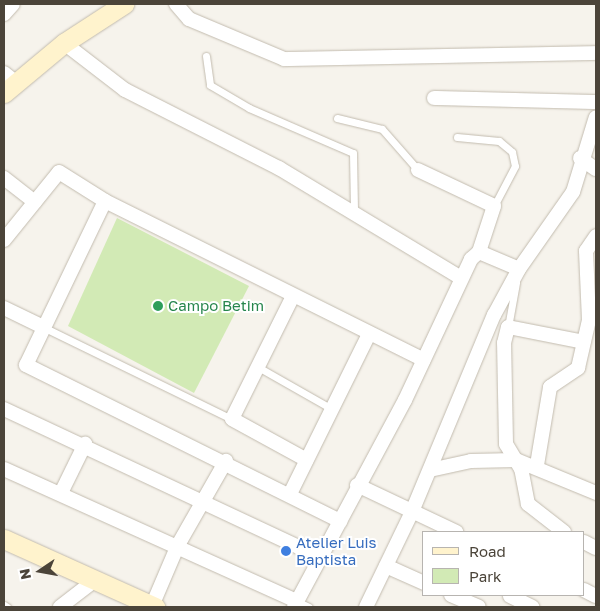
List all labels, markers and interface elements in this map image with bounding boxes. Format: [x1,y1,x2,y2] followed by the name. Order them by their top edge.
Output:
[168,297,264,315] place label: Campo Betim
[152,300,164,312] marker: Campo Betim
[422,531,585,596] legend
[296,533,377,568] place label: Atelier Luis Baptista
[469,542,506,560] text: Road
[280,545,292,557] marker: Atelier Luis Baptista
[15,546,65,596] north arrow
[15,567,34,581] text: N
[469,567,501,585] text: Park

